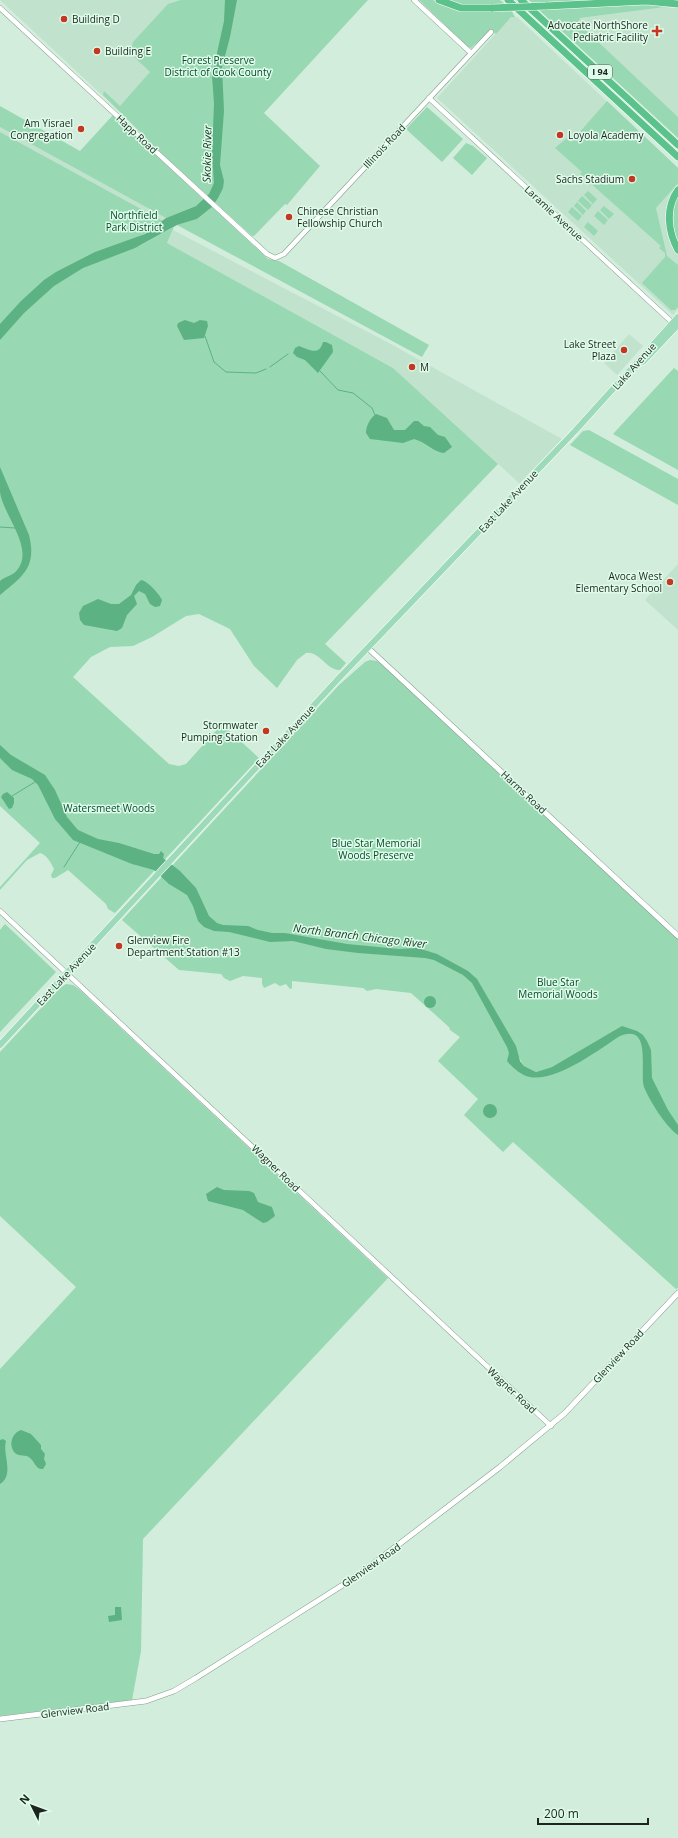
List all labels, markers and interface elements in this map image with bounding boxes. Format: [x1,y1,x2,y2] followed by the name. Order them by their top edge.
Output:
[72,12,120,26] place label: Building D
[59,14,69,24] marker: Building D
[548,18,649,44] place label: Advocate NorthShore Pediatric Facility
[651,25,663,37] marker: Advocate NorthShore Pediatric Facility
[105,44,151,58] place label: Building E
[92,46,102,56] marker: Building E
[165,53,272,79] park label: Forest Preserve District of Cook County
[588,65,612,79] road number: I 94
[113,111,161,157] street label: Happ Road
[10,116,73,142] place label: Am Yisrael Congregation
[360,121,408,171] street label: Illinois Road
[76,124,86,134] marker: Am Yisrael Congregation
[198,124,215,183] water label: Skokie River
[568,128,645,142] place label: Loyola Academy
[555,130,565,140] marker: Loyola Academy
[556,172,624,186] place label: Sachs Stadium
[627,174,637,184] marker: Sachs Stadium
[522,182,587,244] street label: Laramie Avenue
[297,204,382,230] place label: Chinese Christian Fellowship Church
[106,208,163,234] park label: Northfield Park District
[284,212,294,222] marker: Chinese Christian Fellowship Church
[564,337,616,363] place label: Lake Street Plaza
[609,339,659,393] street label: Lake Avenue
[619,345,629,355] marker: Lake Street Plaza
[420,360,429,374] place label: M
[407,362,417,372] marker: M
[475,466,541,535] street label: East Lake Avenue
[576,569,662,595] place label: Avoca West Elementary School
[665,577,675,587] marker: Avoca West Elementary School
[252,701,318,770] street label: East Lake Avenue
[181,718,258,744] place label: Stormwater Pumping Station
[261,726,271,736] marker: Stormwater Pumping Station
[498,767,550,817] street label: Harms Road
[63,801,155,815] park label: Watersmeet Woods
[331,836,421,862] park label: Blue Star Memorial Woods Preserve
[292,920,428,951] water label: North Branch Chicago River
[127,933,240,959] place label: Glenview Fire Department Station #13
[33,939,99,1008] street label: East Lake Avenue
[114,941,124,951] marker: Glenview Fire Department Station #13
[518,975,598,1001] park label: Blue Star Memorial Woods
[249,1141,303,1195] street label: Wagner Road
[589,1326,647,1386] street label: Glenview Road
[484,1364,540,1416] street label: Wagner Road
[339,1540,403,1590] street label: Glenview Road
[40,1699,110,1721] street label: Glenview Road
[12,1786,52,1826] north arrow
[16,1791,33,1807] text: N
[538,1800,648,1826] scale bar
[544,1805,579,1822] text: 200 m

